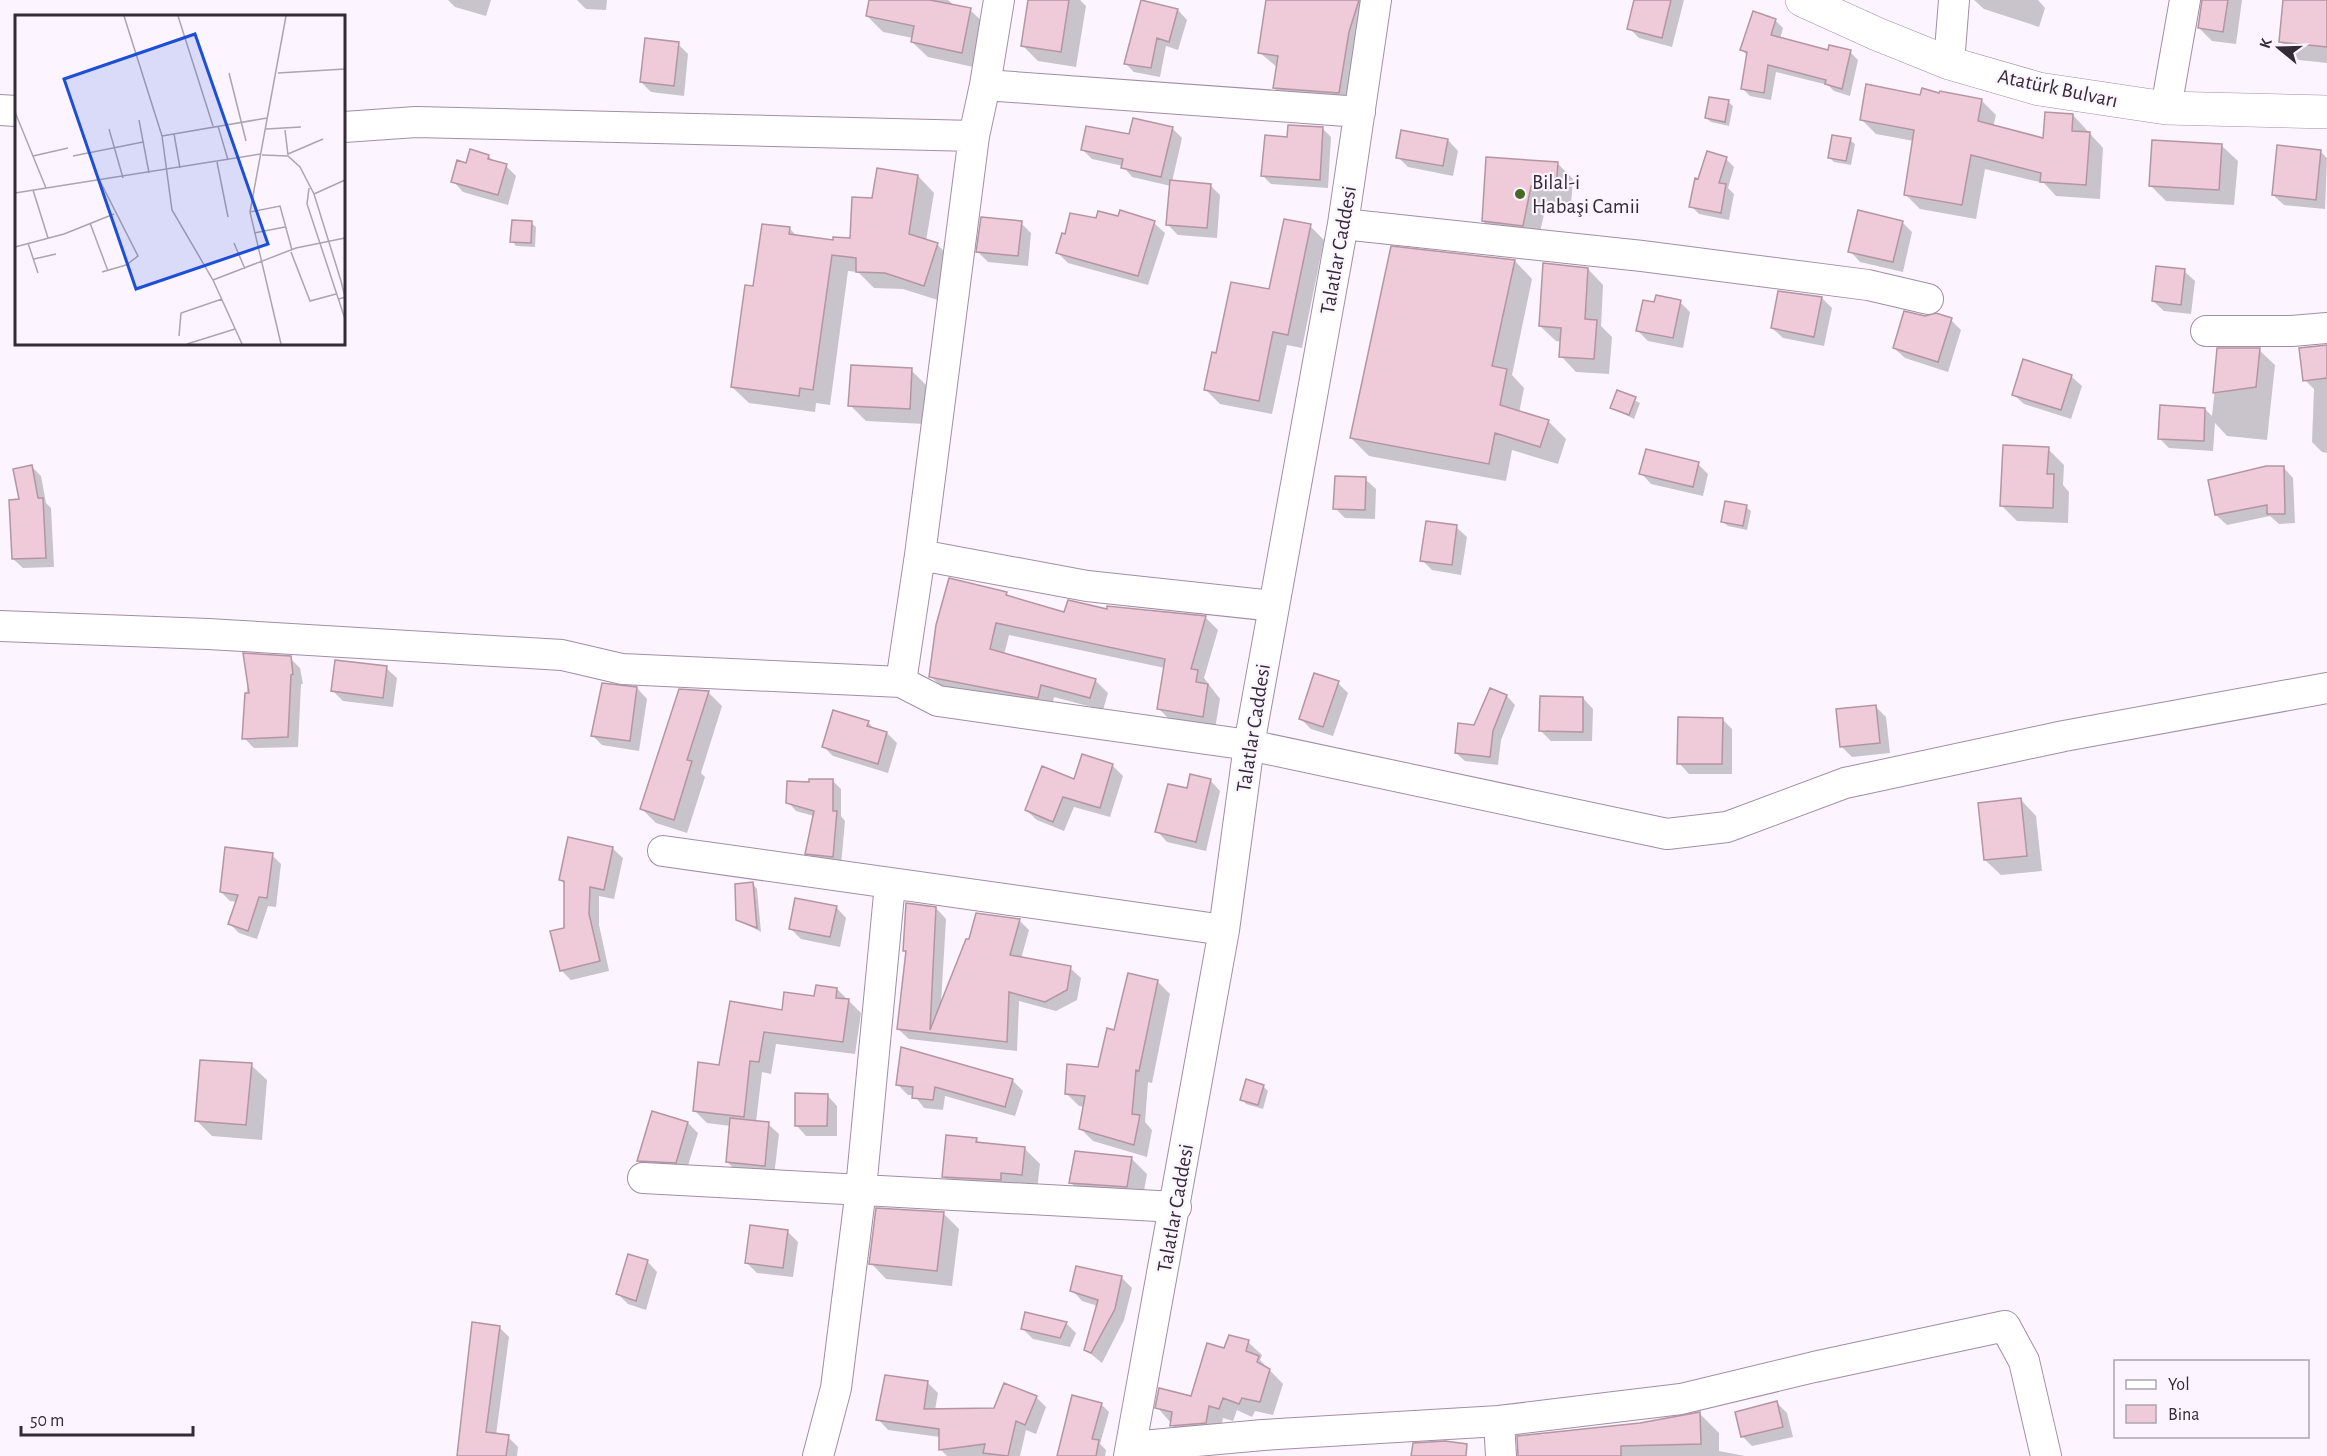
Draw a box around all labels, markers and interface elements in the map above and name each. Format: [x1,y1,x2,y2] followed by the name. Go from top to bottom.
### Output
[15,15,345,345] inset map
[2249,18,2309,78] north arrow
[2257,36,2275,50] text: K
[1996,66,2120,111] street label: Atatürk Bulvarı
[1532,172,1640,217] place label: Bilal-i Habaşi Camii
[1317,184,1360,316] street label: Talatlar Caddesi
[1513,187,1527,201] marker: Bilal-i Habaşi Camii
[1233,662,1274,794] street label: Talatlar Caddesi
[1154,1142,1197,1274] street label: Talatlar Caddesi
[2114,1360,2309,1438] legend
[2168,1376,2190,1394] text: Yol
[21,1399,194,1437] scale bar
[2168,1406,2200,1424] text: Bina
[30,1412,64,1430] text: 50 m

